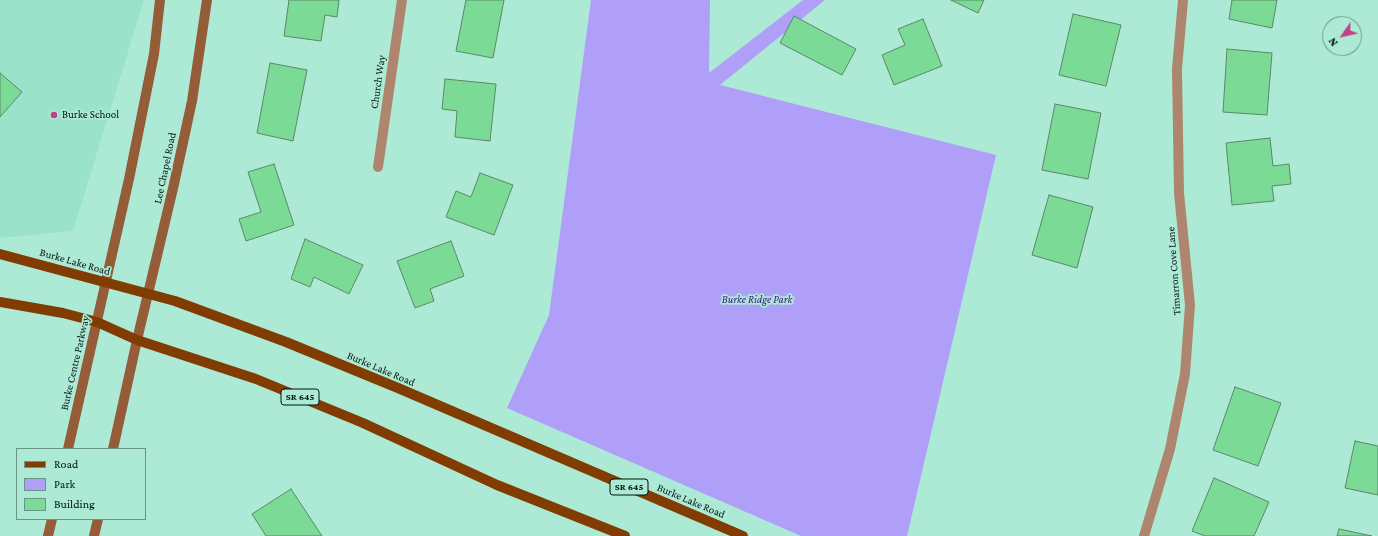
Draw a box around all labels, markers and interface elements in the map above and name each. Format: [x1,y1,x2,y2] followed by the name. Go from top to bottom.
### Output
[1322,16,1362,56] north arrow
[1326,36,1340,49] text: N
[368,54,388,110] street label: Church Way
[62,108,119,122] place label: Burke School
[49,110,59,120] marker: Burke School
[151,131,179,205] street label: Lee Chapel Road
[1164,226,1184,316] street label: Timarron Cove Lane
[38,246,112,278] street label: Burke Lake Road
[722,293,792,307] park label: Burke Ridge Park
[58,314,92,412] street label: Burke Centre Parkway
[345,349,417,389] street label: Burke Lake Road
[281,389,319,405] road number: SR 645
[16,448,146,520] legend
[54,457,78,471] text: Road
[54,477,75,491] text: Park
[610,479,648,495] road number: SR 645
[655,481,727,521] street label: Burke Lake Road
[54,497,95,511] text: Building

